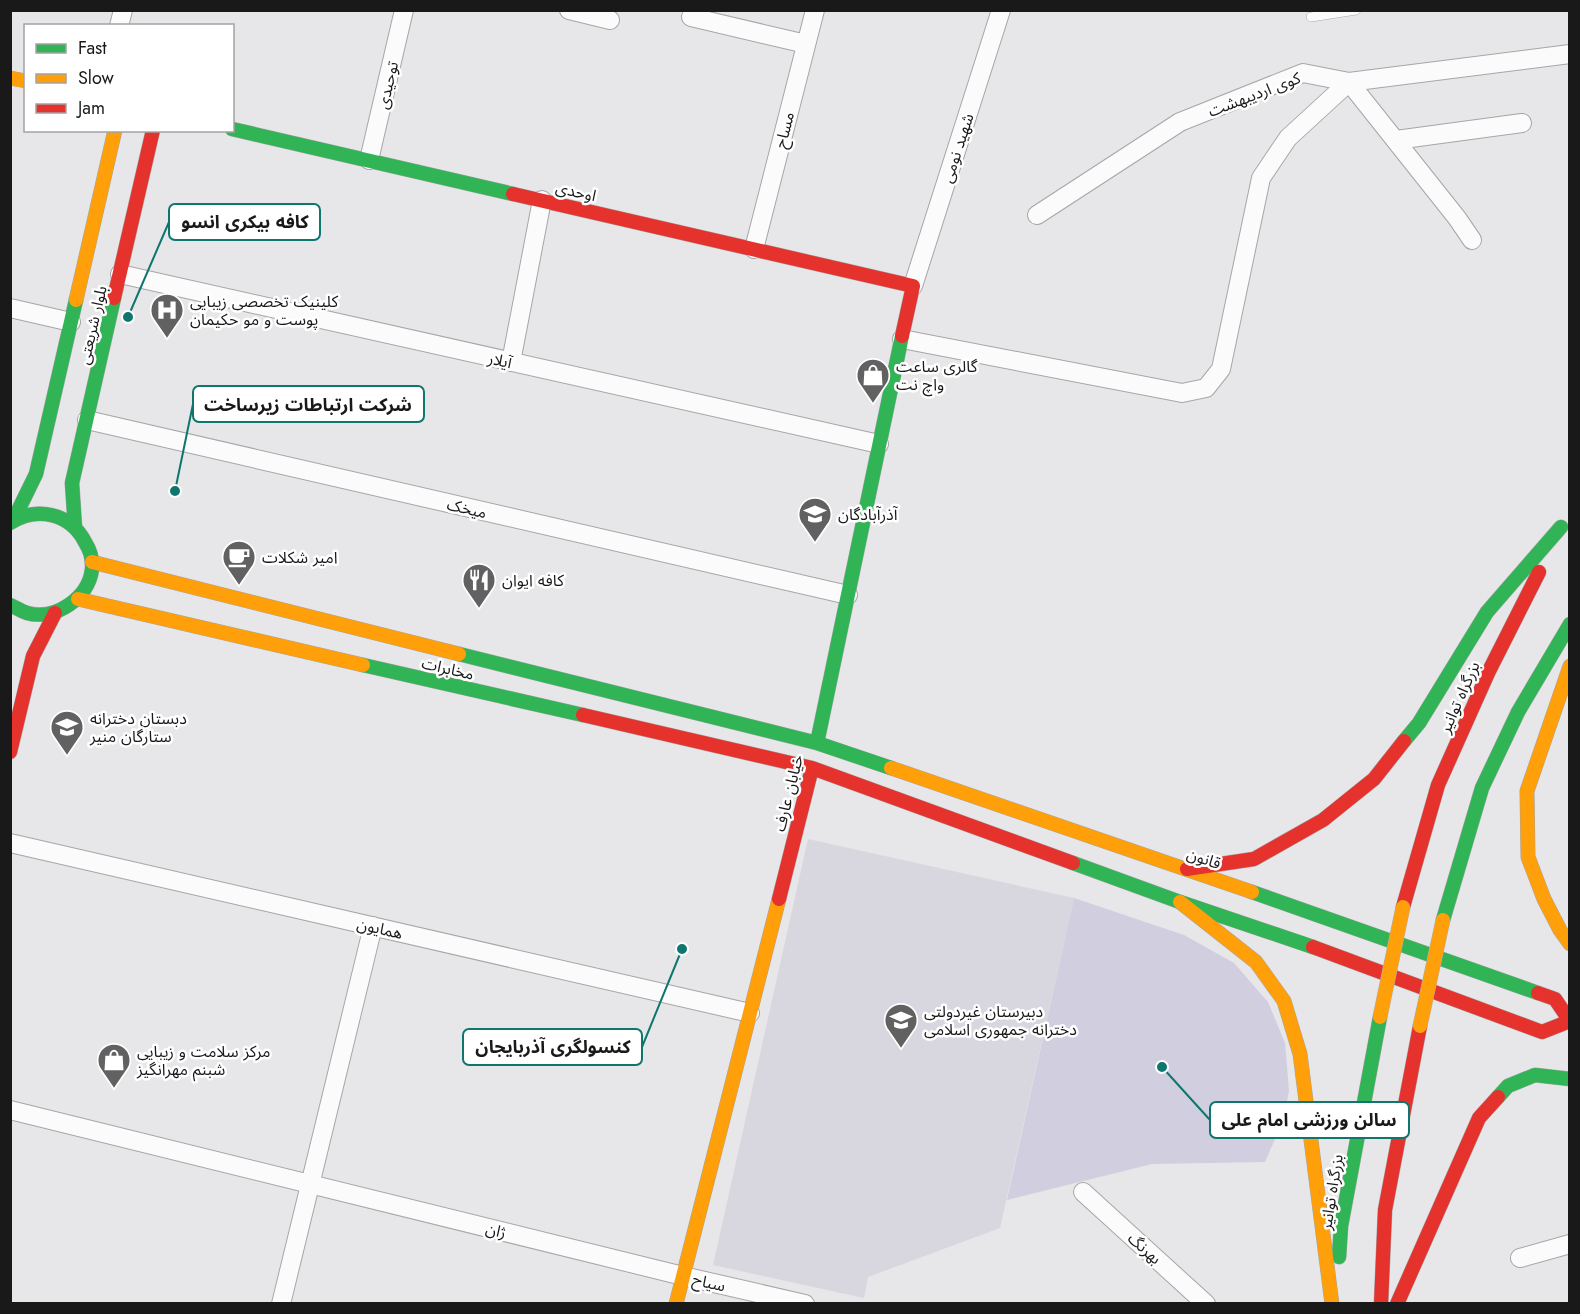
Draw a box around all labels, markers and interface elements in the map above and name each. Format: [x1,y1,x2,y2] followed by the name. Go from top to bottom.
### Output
[24,24,234,132] legend
[78,35,107,61] text: Fast
[371,59,404,111] street label: توحیدی
[78,65,115,91] text: Slow
[1205,66,1304,123] street label: کوی اردیبهشت
[76,95,105,121] text: Jam
[769,109,801,151] street label: مساح
[935,110,980,186] street label: شهید نومی
[553,176,598,207] street label: اوحدی
[169,204,320,240] callout: کافه بیکری انسو
[181,209,309,235] text: کافه بیکری انسو
[72,283,113,367] street label: بلوار شریعتى
[190,290,338,331] place label: کلینیک تخصصی زیبایی پوست و مو حکیمان
[149,292,185,339] hospital icon: کلینیک تخصصی زیبایی پوست و مو حکیمان
[485,346,515,375] street label: آیلار
[896,355,978,397] place label: گالری ساعت واچ نت
[855,357,891,404] shop icon: گالری ساعت واچ نت
[193,386,424,422] callout: شرکت ارتباطات زیرساخت
[204,392,412,418] text: شرکت ارتباطات زیرساخت
[445,493,489,524] street label: میخک
[797,496,833,543] school or university icon: آذرآبادگان
[838,503,899,526] place label: آذرآبادگان
[221,539,257,586] cafe icon: امیر شکلات
[262,546,337,569] place label: امیر شکلات
[461,562,497,609] restaurant icon: کافه ایوان
[502,569,564,592] place label: کافه ایوان
[419,651,476,686] street label: مخابرات
[1433,658,1485,738] street label: بزرگراه توانیر
[89,707,187,748] place label: دبستان دخترانه ستارگان منیر
[49,709,85,756] school or university icon: دبستان دخترانه ستارگان منیر
[768,752,809,834] street label: خیابان عارف
[1184,842,1224,875] street label: قانون
[355,912,405,945] street label: همایون
[924,1000,1077,1041] place label: دبیرستان غیردولتی دخترانه جمهوری اسلامی
[883,1002,919,1049] school or university icon: دبیرستان غیردولتی دخترانه جمهوری اسلامی
[463,1029,642,1065] callout: کنسولگری آذربایجان
[475,1034,632,1060] text: کنسولگری آذربایجان
[136,1040,270,1082] place label: مرکز سلامت و زیبایی شبنم مهرانگیز
[96,1042,132,1089] shop icon: مرکز سلامت و زیبایی شبنم مهرانگیز
[1210,1102,1409,1138] callout: سالن ورزشی امام علی
[1221,1107,1397,1133] text: سالن ورزشی امام علی
[1314,1153,1349,1233] street label: بزرگراه توانیر
[483,1217,508,1244] street label: ژان
[1123,1227,1167,1270] street label: بهرنگ
[690,1268,728,1298] street label: سیاح

